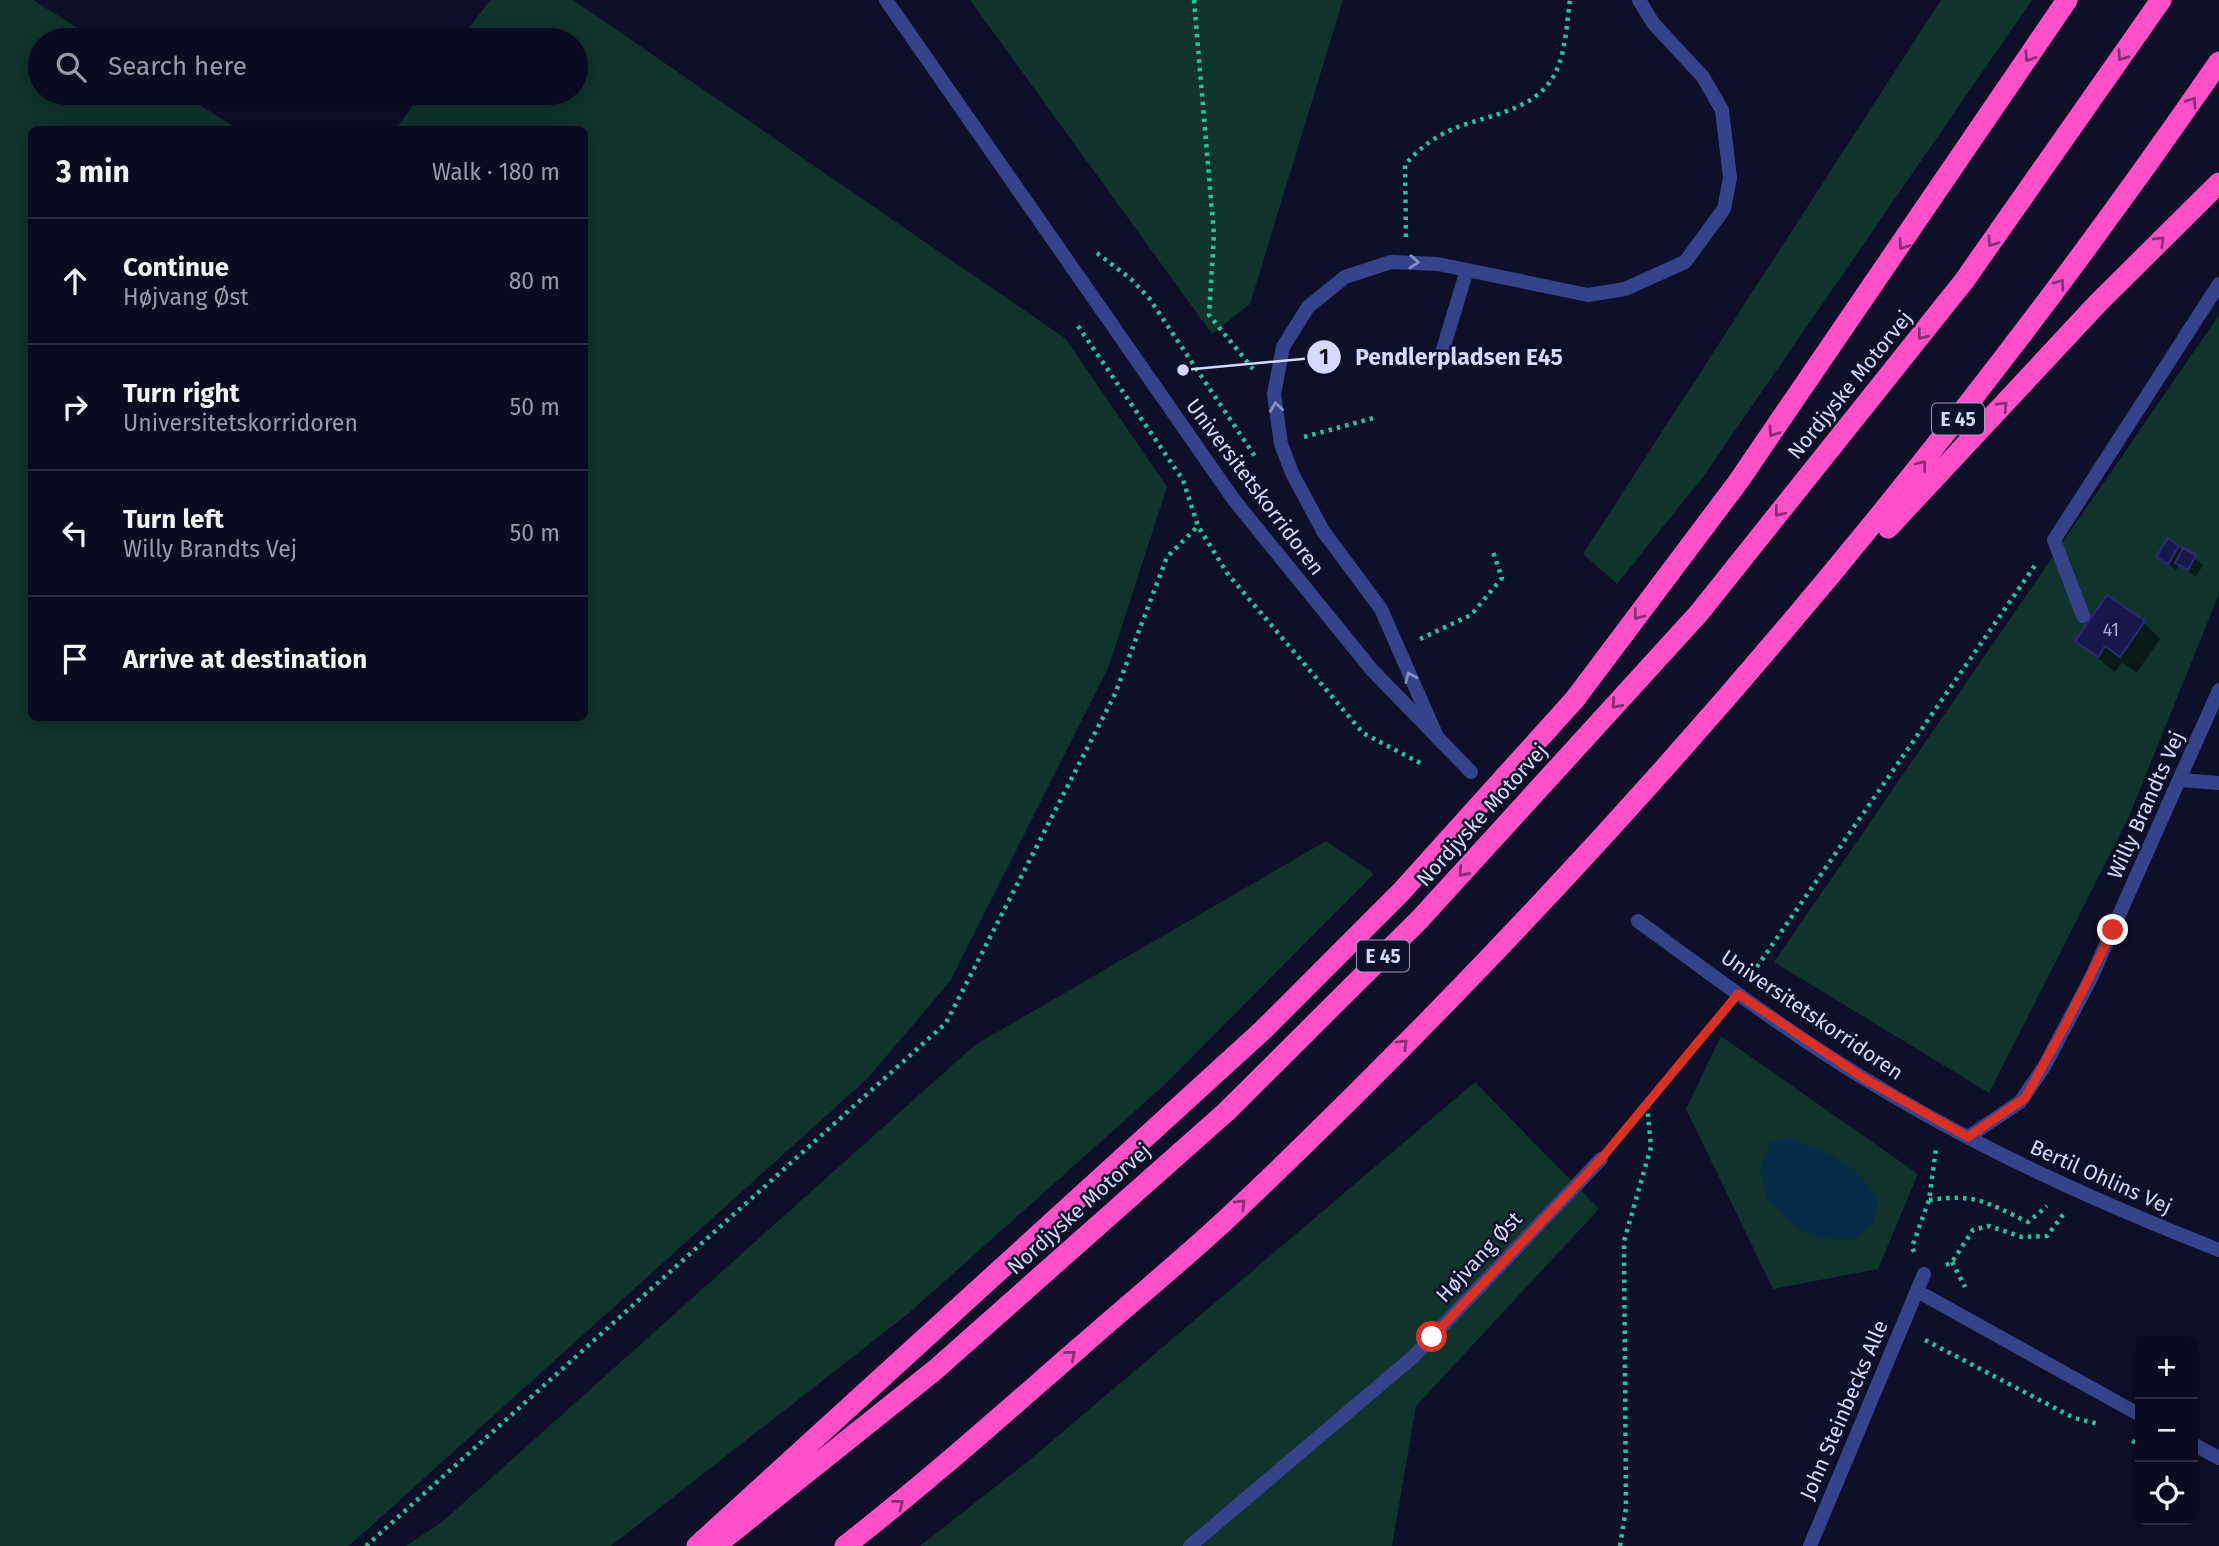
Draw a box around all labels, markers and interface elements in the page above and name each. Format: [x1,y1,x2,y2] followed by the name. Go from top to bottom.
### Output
[28,28,588,105] search box
[52,48,90,86] icon: search
[2118,48,2130,61] one-way arrow
[2025,49,2038,62] one-way arrow
[108,51,247,82] text: Search here
[2184,97,2196,110] one-way arrow
[56,154,130,190] text: 3 min
[432,158,560,186] text: Walk · 180 m
[1988,234,2000,247] one-way arrow
[2152,237,2164,249] one-way arrow
[1898,238,1911,251] one-way arrow
[123,252,229,283] text: Continue
[1409,254,1420,269] one-way arrow
[56,262,94,300] icon: ahead
[509,267,560,295] text: 80 m
[2052,279,2064,292] one-way arrow
[123,283,248,311] text: Højvang Øst
[1782,305,1918,465] street label: Nordjyske Motorvej
[1917,327,1930,339] one-way arrow
[1306,335,1577,379] callout: Pendlerpladsen E45
[1355,343,1563,371] text: Pendlerpladsen E45
[1319,344,1329,370] text: 1
[123,378,240,409] text: Turn right
[56,388,94,426] icon: right
[510,393,560,421] text: 50 m
[1180,394,1330,580] street label: Universitetskorridoren
[1269,401,1284,413] one-way arrow
[1995,401,2008,414] one-way arrow
[1932,404,1984,434] road number: E 45
[123,409,358,437] text: Universitetskorridoren
[1769,424,1781,437] one-way arrow
[1913,460,1926,473] one-way arrow
[123,504,224,535] text: Turn left
[1775,505,1788,517] one-way arrow
[56,514,94,552] icon: left
[510,519,560,547] text: 50 m
[123,535,297,563] text: Willy Brandts Vej
[1633,608,1646,620] one-way arrow
[2103,619,2119,641] house number: 41
[56,640,94,678] icon: arrive
[123,644,367,675] text: Arrive at destination
[1405,671,1419,683] one-way arrow
[1612,696,1624,709] one-way arrow
[2102,727,2190,883] street label: Willy Brandts Vej
[1411,738,1553,892] street label: Nordjyske Motorvej
[1459,864,1471,877] one-way arrow
[2097,914,2128,945] route end
[1357,940,1409,972] road number: E 45
[1716,944,1908,1086] street label: Universitetskorridoren
[1395,1040,1408,1053] one-way arrow
[2026,1134,2176,1220] street label: Bertil Ohlins Vej
[1002,1138,1156,1280] street label: Nordjyske Motorvej
[1233,1200,1246,1213] one-way arrow
[1430,1206,1528,1308] street label: Højvang Øst
[1794,1316,1894,1504] street label: John Steinbecks Alle
[1416,1321,1447,1352] route start
[2135,1336,2198,1525] map controls
[2135,1336,2198,1399] button: +
[1063,1351,1076,1363] one-way arrow
[2135,1399,2198,1462] button: −
[2135,1462,2198,1525] button: locate
[891,1499,904,1512] one-way arrow

